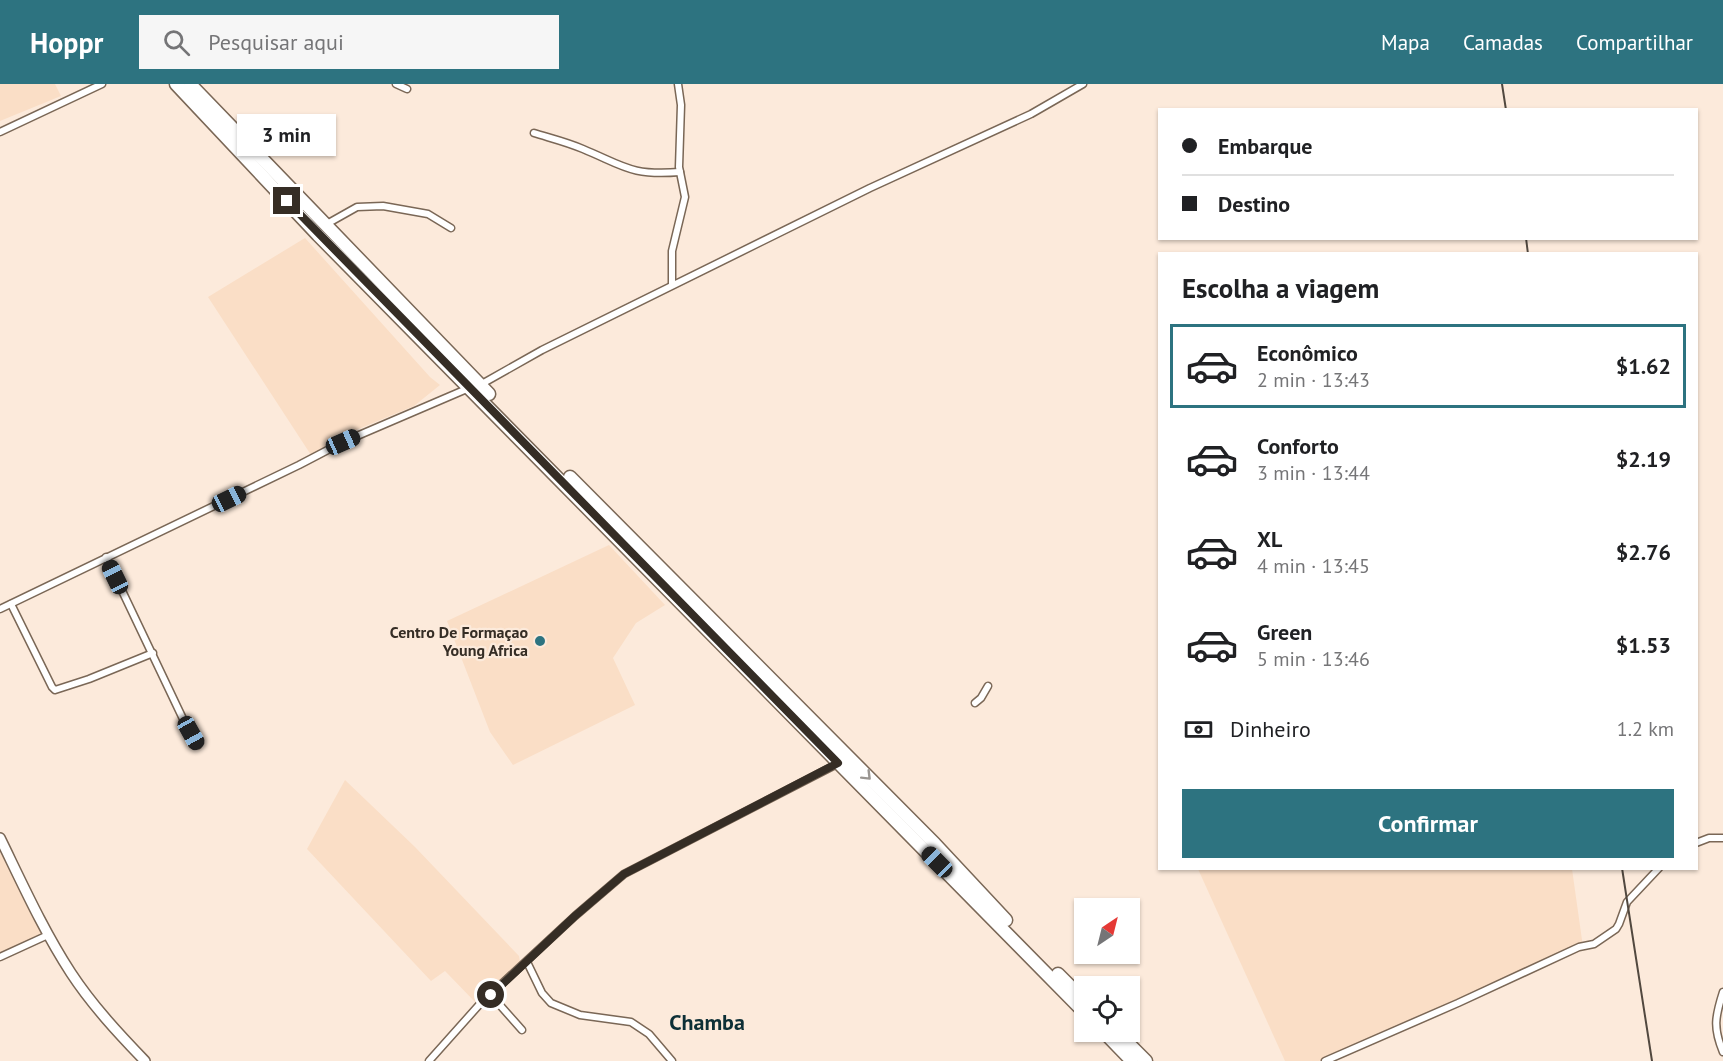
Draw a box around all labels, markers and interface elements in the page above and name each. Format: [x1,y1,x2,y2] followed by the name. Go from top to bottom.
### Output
[139,15,559,69] search box
[30,24,103,61] text: Hoppr
[160,26,193,59] icon: search
[208,28,344,56] text: Pesquisar aqui
[1381,29,1430,56] text: Mapa
[1463,29,1543,56] text: Camadas
[1576,29,1693,56] text: Compartilhar
[238,114,336,156] callout: 3 min
[262,122,311,148] text: 3 min
[1218,132,1312,160] text: Embarque
[273,187,300,214] route end
[1218,190,1290,218] text: Destino
[1182,271,1379,305] text: Escolha a viagem
[1185,339,1239,393] icon: car
[1257,339,1358,367] text: Econômico
[1616,352,1671,380] text: $1.62
[1257,367,1370,393] text: 2 min · 13:43
[323,426,363,458] car
[1185,432,1239,486] icon: car
[1257,432,1339,460] text: Conforto
[1616,445,1671,473] text: $2.19
[1257,460,1370,486] text: 3 min · 13:44
[209,483,249,515] car
[1185,525,1239,579] icon: car
[1257,525,1282,553] text: XL
[1616,538,1671,566] text: $2.76
[1257,553,1370,579] text: 4 min · 13:45
[99,557,131,597] car
[1185,618,1239,672] icon: car
[1257,618,1312,646] text: Green
[390,622,528,660] place label: Centro De Formaçao Young Africa
[1616,631,1671,659] text: $1.53
[533,634,547,648] marker: Centro De Formaçao Young Africa
[1257,646,1370,672] text: 5 min · 13:46
[174,713,208,753] car
[1182,713,1215,746] icon: cash
[1230,715,1311,743] text: Dinheiro
[1617,716,1674,742] text: 1.2 km
[859,768,870,779] one-way arrow
[1182,789,1674,858] button: Confirmar
[918,843,956,881] car
[1074,898,1140,964] north arrow
[1074,898,1140,1042] map controls
[1074,976,1140,1042] button: locate
[477,981,504,1008] route start
[669,1008,745,1036] district label: Chamba

